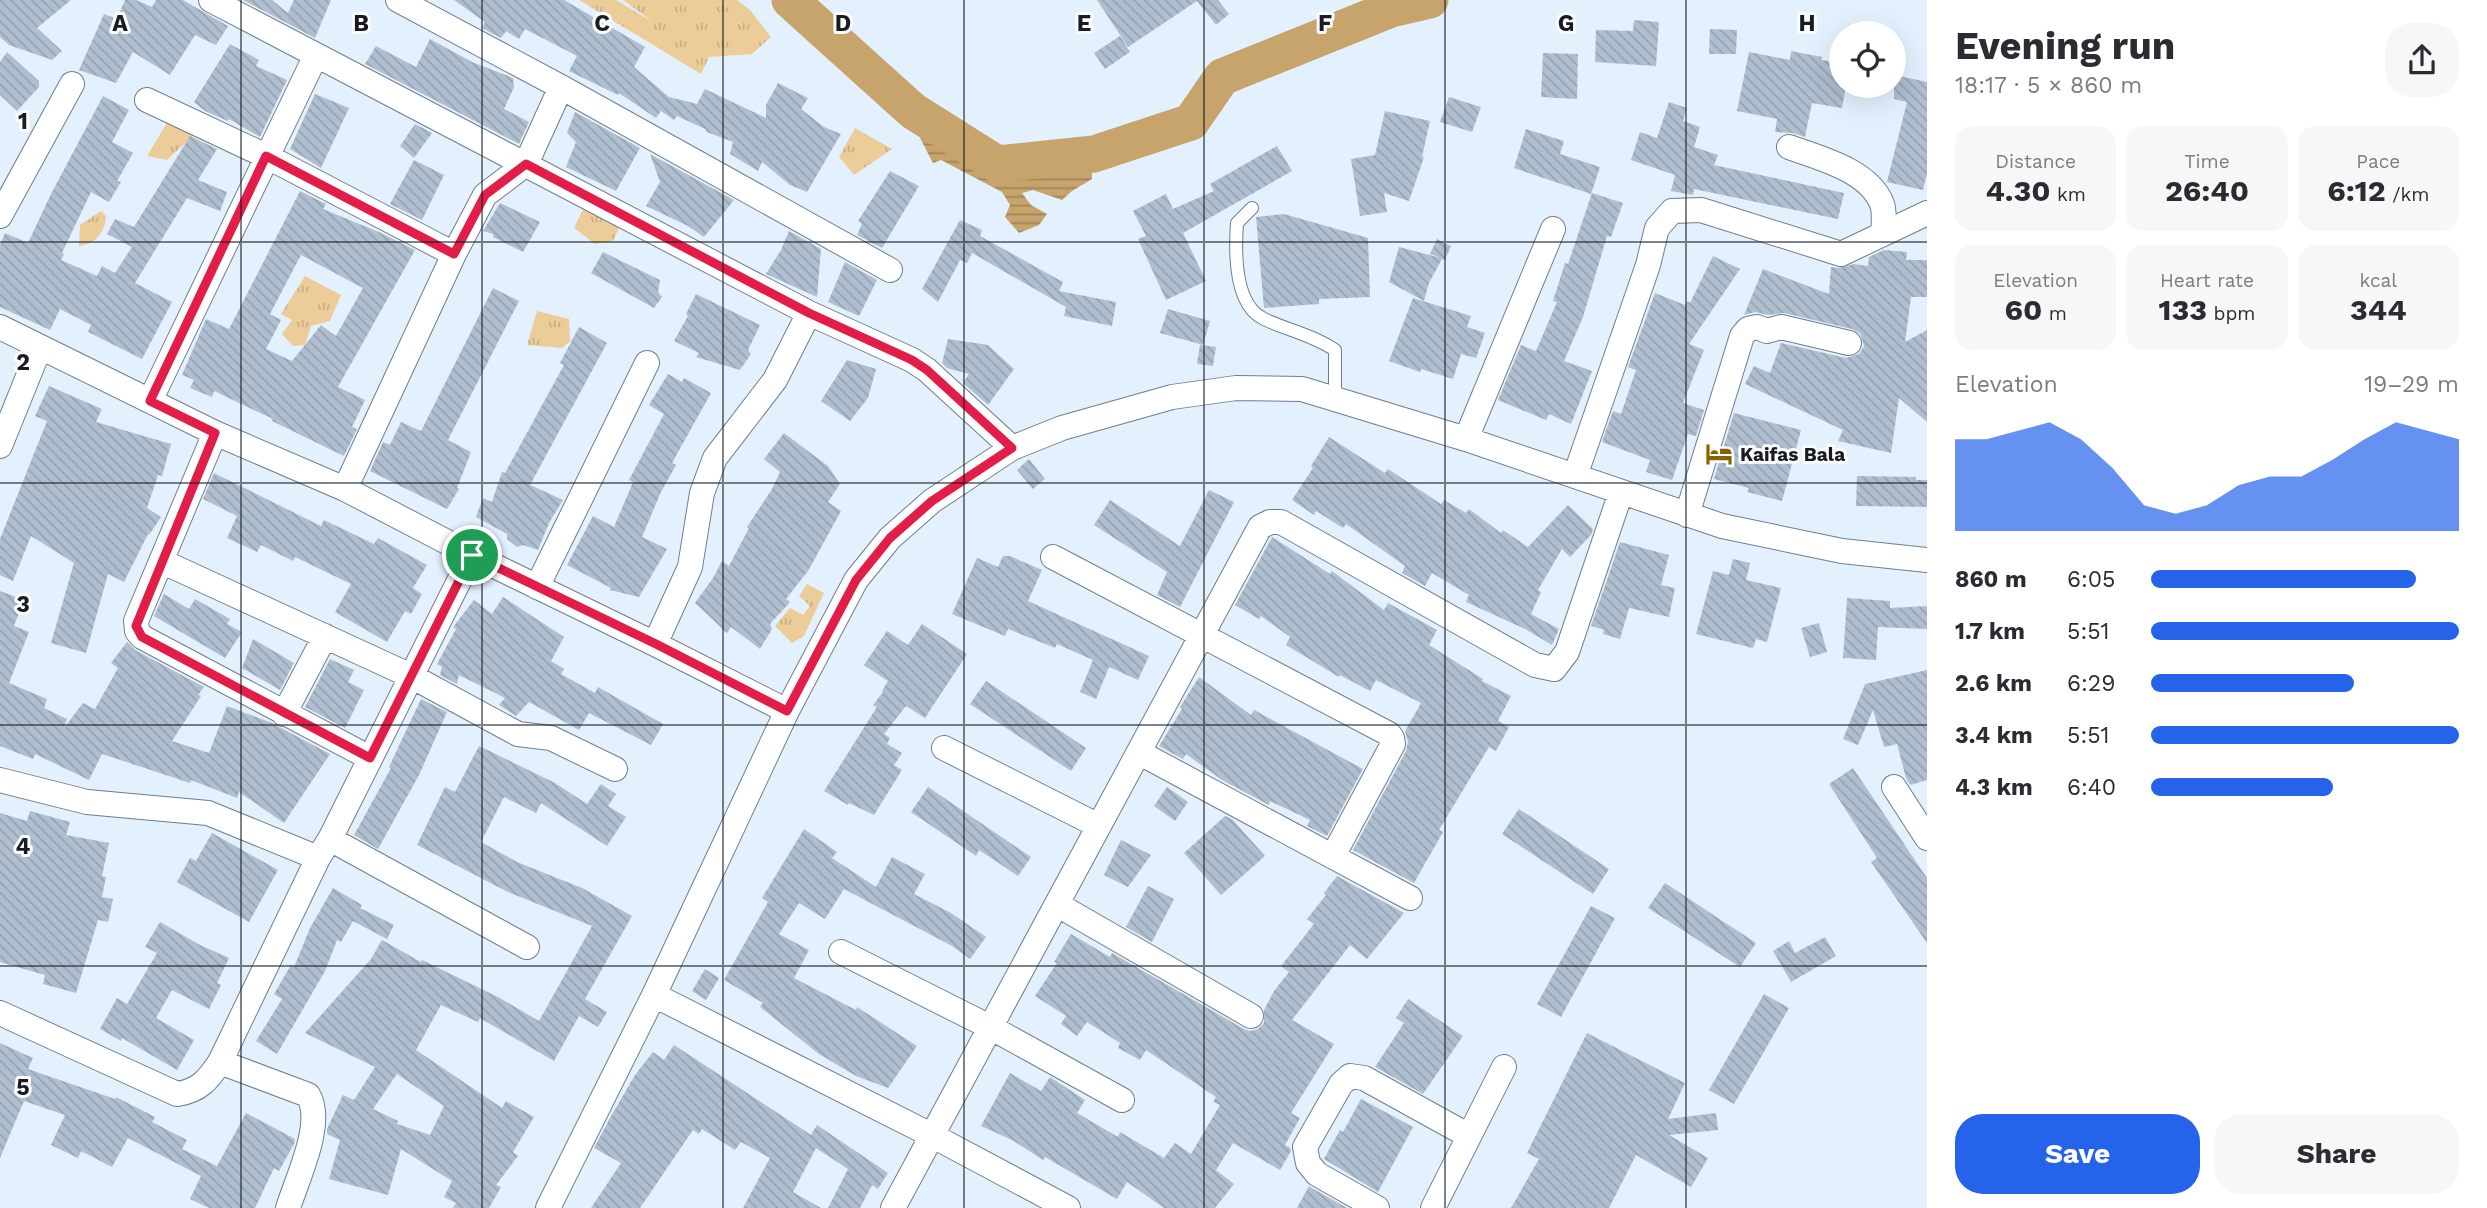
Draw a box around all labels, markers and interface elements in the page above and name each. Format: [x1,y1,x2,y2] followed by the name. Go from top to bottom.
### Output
[112,10,128,37] text: A
[353,10,369,37] text: B
[594,10,610,37] text: C
[835,10,851,37] text: D
[1077,10,1091,37] text: E
[1318,10,1332,37] text: F
[1558,10,1574,37] text: G
[1798,10,1816,37] text: H
[1829,21,1906,98] map controls
[1829,21,1906,98] button: locate
[2385,23,2459,97] button: share
[1955,24,2175,68] text: Evening run
[1955,72,2142,99] text: 18:17 · 5 × 860 m
[18,108,28,135] text: 1
[1995,150,2076,173] text: Distance
[2184,150,2230,173] text: Time
[2356,150,2400,173] text: Pace
[1985,173,2051,208] text: 4.30
[2165,173,2249,208] text: 26:40
[2327,173,2386,208] text: 6:12
[2051,183,2086,206] text: km
[2386,183,2429,206] text: /km
[1993,269,2078,292] text: Elevation
[2160,269,2254,292] text: Heart rate
[2360,269,2397,292] text: kcal
[2004,292,2042,327] text: 60
[2159,292,2207,327] text: 133
[2350,292,2407,327] text: 344
[2042,302,2067,325] text: m
[2207,302,2255,325] text: bpm
[16,349,30,376] text: 2
[1955,371,2058,398] text: Elevation
[2364,371,2459,398] text: 19–29 m
[1704,439,1734,469] hotel icon: Kaifas Bala
[1740,443,1845,466] place label: Kaifas Bala
[442,525,502,585] pin
[453,536,491,574] icon: arrive
[1955,566,2027,593] text: 860 m
[2067,566,2115,593] text: 6:05
[16,591,30,618] text: 3
[1955,618,2025,645] text: 1.7 km
[2067,618,2110,645] text: 5:51
[1955,670,2032,697] text: 2.6 km
[2067,670,2115,697] text: 6:29
[1955,722,2033,749] text: 3.4 km
[2067,722,2110,749] text: 5:51
[1955,774,2033,801] text: 4.3 km
[2067,774,2116,801] text: 6:40
[16,833,31,860] text: 4
[16,1074,30,1101] text: 5
[1955,1114,2200,1194] button: Save
[2214,1114,2459,1194] button: Share

